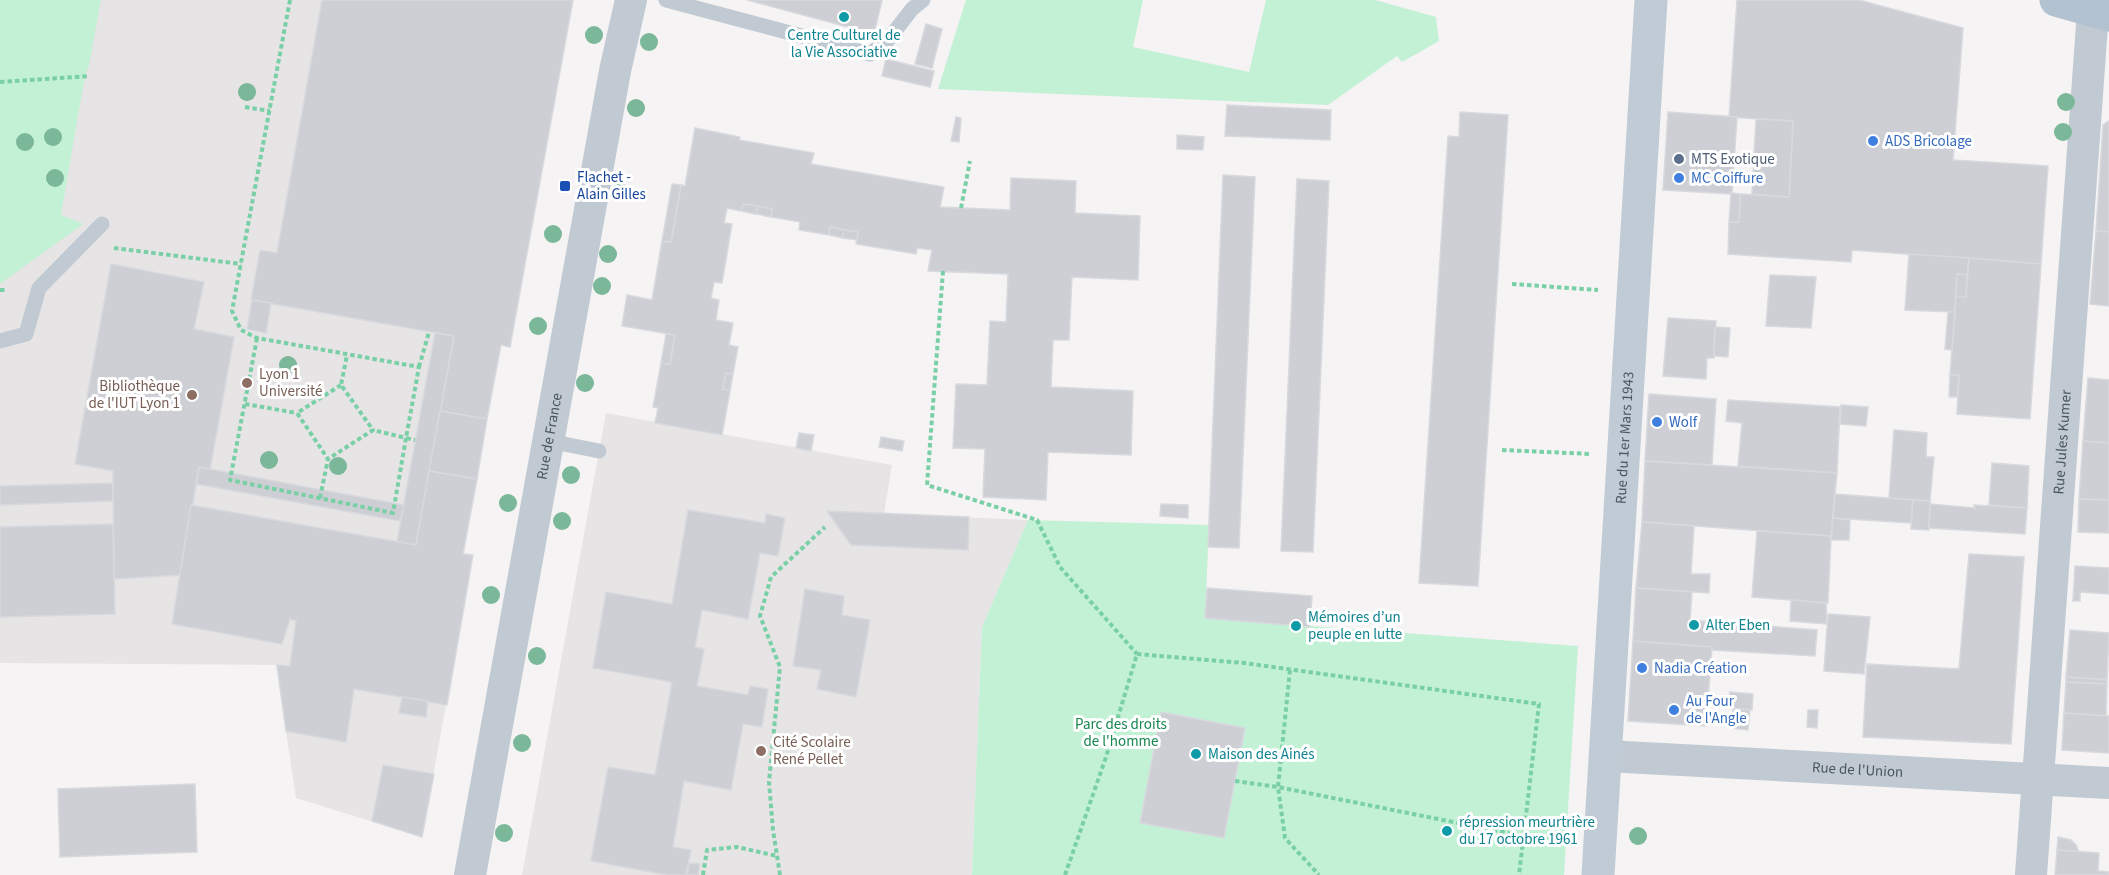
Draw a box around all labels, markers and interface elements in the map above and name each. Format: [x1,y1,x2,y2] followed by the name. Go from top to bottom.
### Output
[837,10,851,24] marker: Centre Culturel de la Vie Associative
[787,25,901,63] place label: Centre Culturel de la Vie Associative
[1885,131,1972,152] place label: ADS Bricolage
[1866,134,1880,148] marker: ADS Bricolage
[1691,149,1775,170] place label: MTS Exotique
[1672,152,1686,166] marker: MTS Exotique
[577,167,646,205] place label: Flachet - Alain Gilles
[1691,168,1763,189] place label: MC Coiffure
[1672,171,1686,185] marker: MC Coiffure
[558,179,572,193] marker: Flachet - Alain Gilles
[259,364,322,402] place label: Lyon 1 Université
[1610,371,1639,505] street label: Rue du 1er Mars 1943
[89,376,180,414] place label: Bibliothèque de l'IUT Lyon 1
[240,376,254,390] marker: Lyon 1 Université
[185,388,199,402] marker: Bibliothèque de l'IUT Lyon 1
[2048,388,2077,495] street label: Rue Jules Kumer
[532,391,568,481] street label: Rue de France
[1669,412,1698,433] place label: Wolf
[1650,415,1664,429] marker: Wolf
[1308,607,1402,645] place label: Mémoires d’un peuple en lutte
[1706,615,1770,636] place label: Alter Eben
[1687,618,1701,632] marker: Alter Eben
[1289,619,1303,633] marker: Mémoires d’un peuple en lutte
[1654,658,1747,679] place label: Nadia Création
[1635,661,1649,675] marker: Nadia Création
[1686,691,1747,729] place label: Au Four de l'Angle
[1667,703,1681,717] marker: Au Four de l'Angle
[1075,714,1167,752] park label: Parc des droits de l'homme
[773,732,851,770] place label: Cité Scolaire René Pellet
[754,744,768,758] marker: Cité Scolaire René Pellet
[1208,744,1315,765] place label: Maison des Ainés
[1189,747,1203,761] marker: Maison des Ainés
[1811,757,1904,783] street label: Rue de l'Union
[1459,812,1595,850] place label: répression meurtrière du 17 octobre 1961
[1440,824,1454,838] marker: répression meurtrière du 17 octobre 1961

